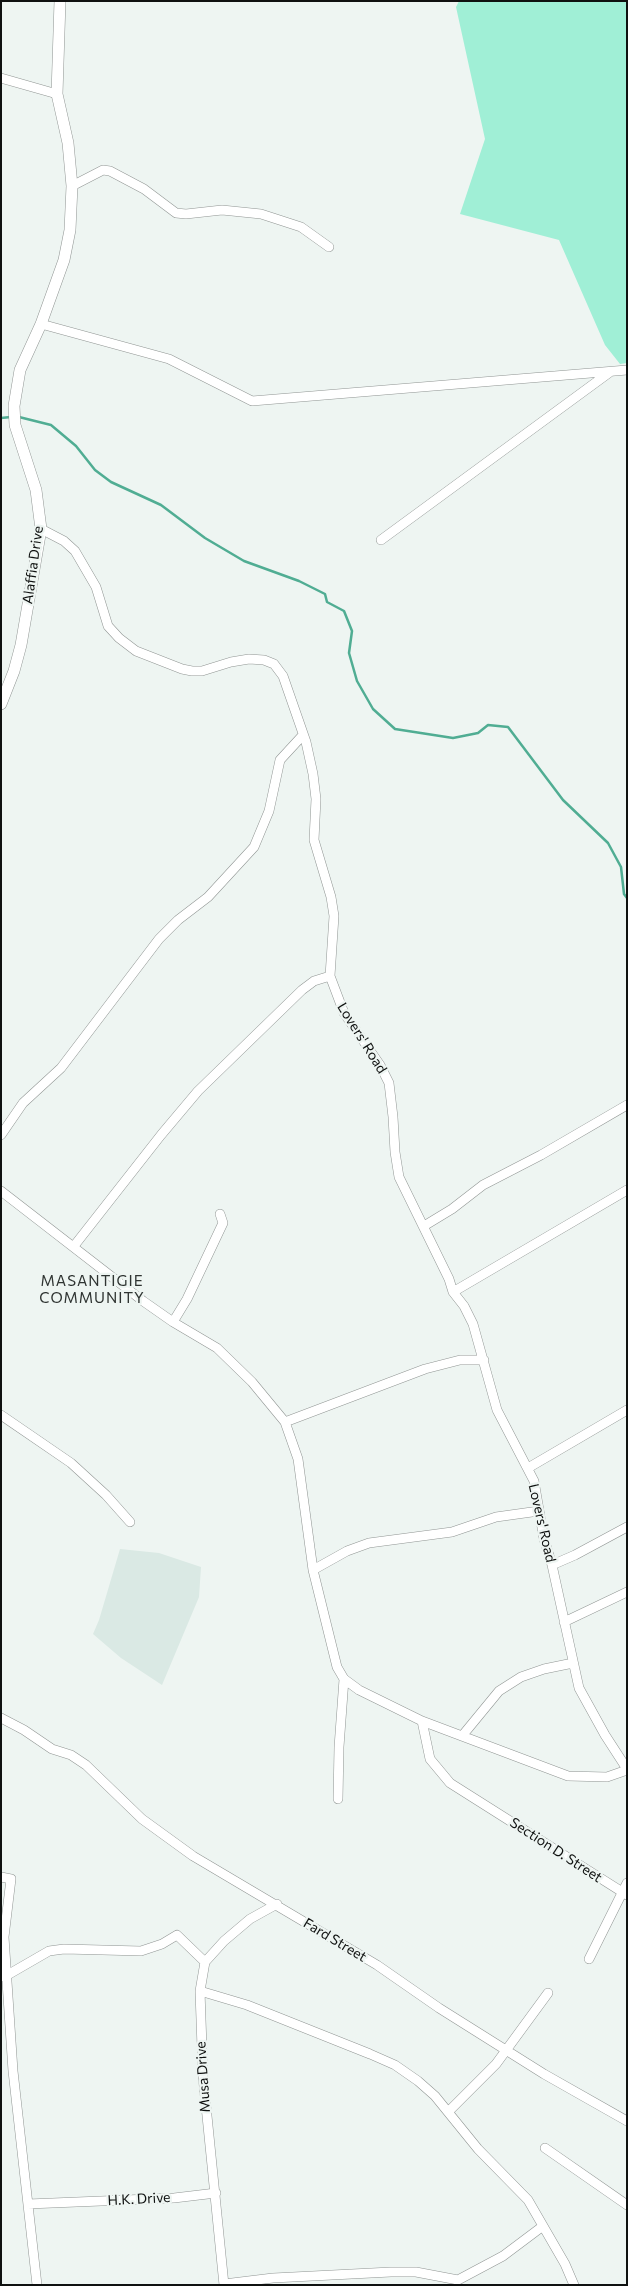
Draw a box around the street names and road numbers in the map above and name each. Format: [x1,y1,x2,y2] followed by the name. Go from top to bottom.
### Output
[19,525,47,605] street label: Alaffia Drive
[334,999,390,1077] street label: Lovers' Road
[525,1482,559,1564] street label: Lovers' Road
[507,1814,605,1886] street label: Section D. Street
[300,1915,370,1965] street label: Fard Street
[192,2041,214,2113] street label: Musa Drive
[107,2189,171,2209] street label: H.K. Drive

